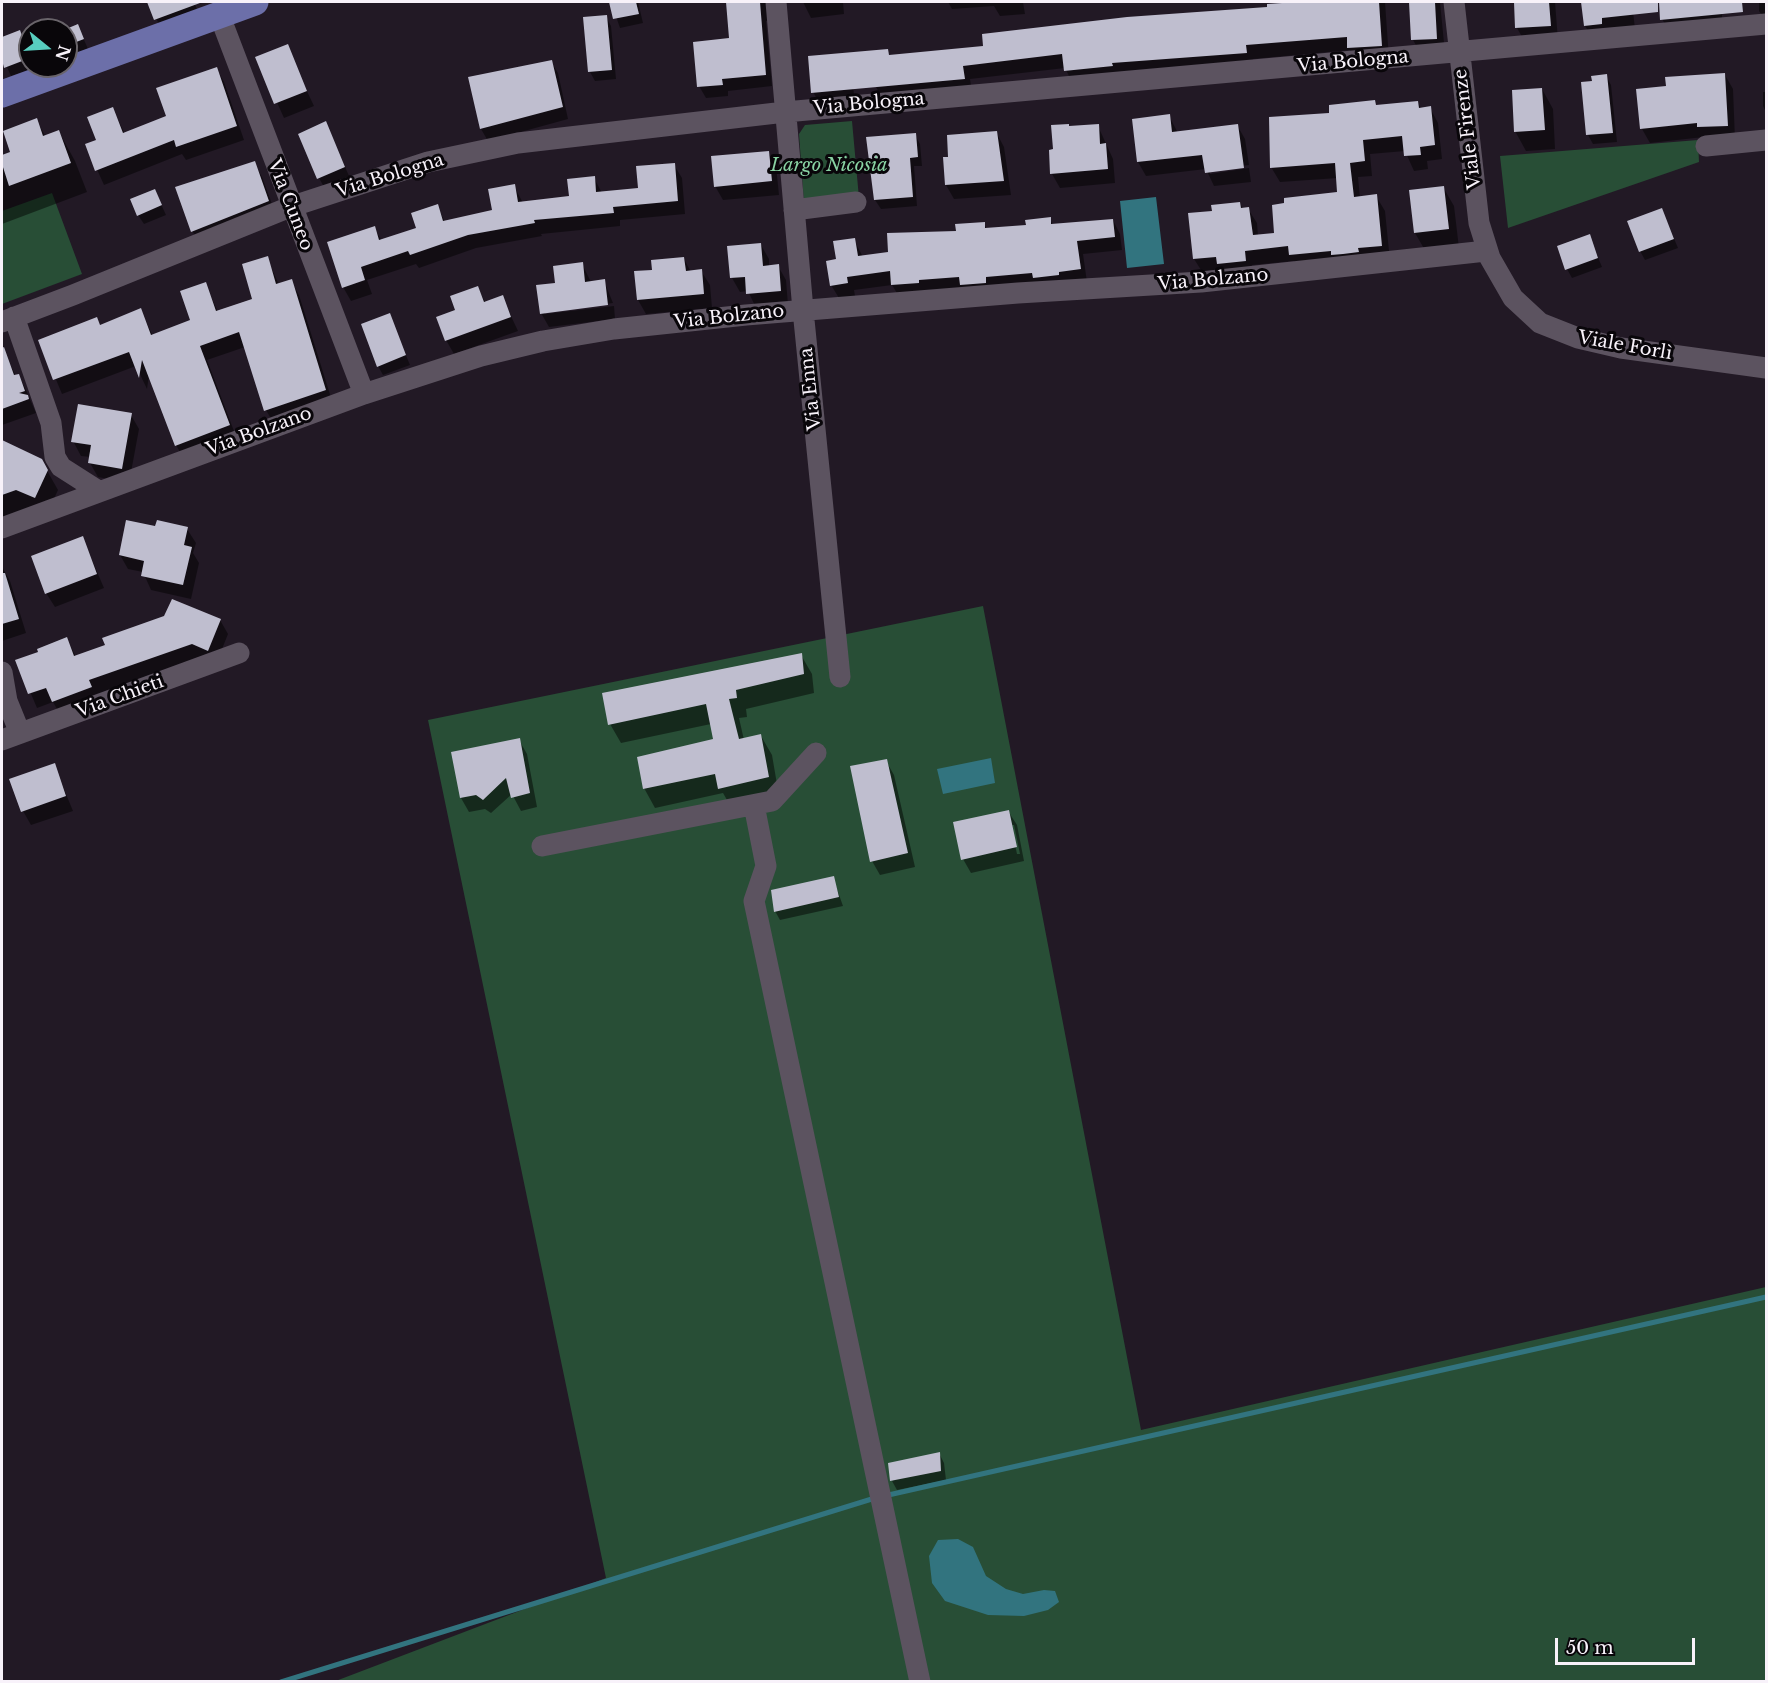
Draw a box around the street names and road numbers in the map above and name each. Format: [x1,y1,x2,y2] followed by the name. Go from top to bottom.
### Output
[1296,46,1410,78] street label: Via Bologna
[1450,68,1486,190] street label: Viale Firenze
[812,88,926,120] street label: Via Bologna
[333,149,447,203] street label: Via Bologna
[263,156,317,254] street label: Via Cuneo
[1157,264,1269,296] street label: Via Bolzano
[673,300,785,334] street label: Via Bolzano
[1576,327,1674,365] street label: Viale Forlì
[796,347,826,431] street label: Via Enna
[203,403,315,461] street label: Via Bolzano
[73,671,167,723] street label: Via Chieti

